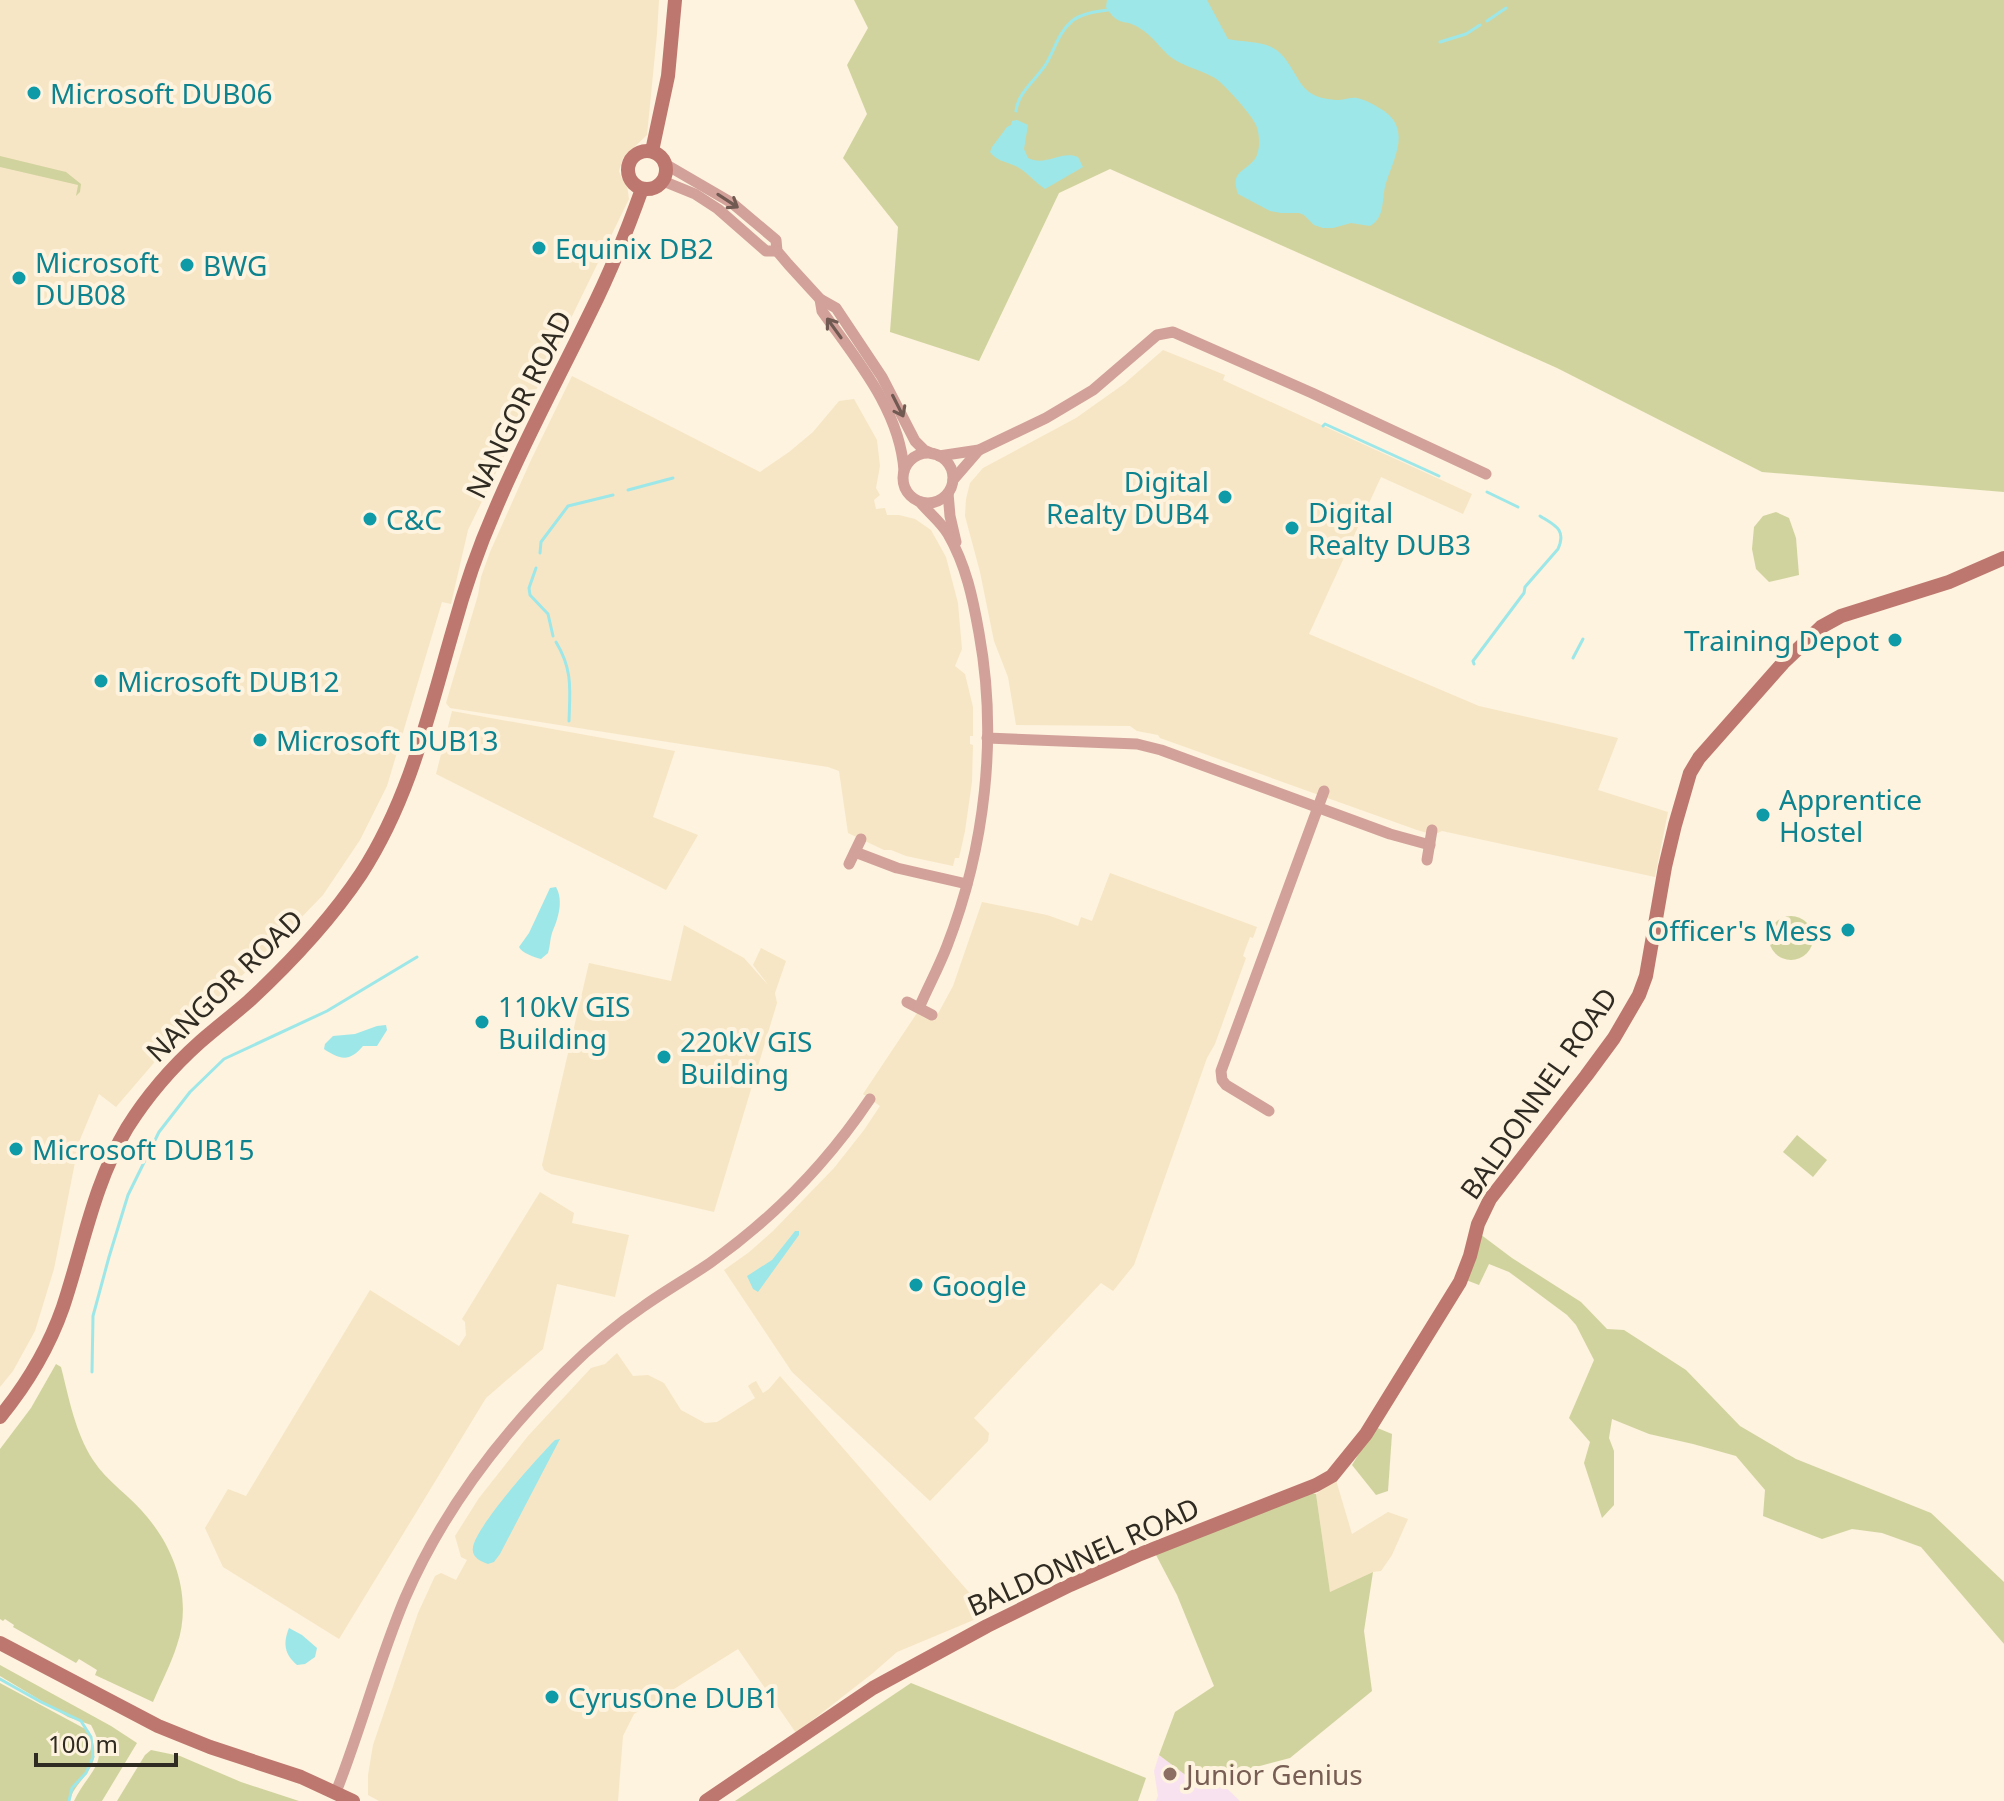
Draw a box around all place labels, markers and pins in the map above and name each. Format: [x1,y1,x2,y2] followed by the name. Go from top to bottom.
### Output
[50,74,273,112] place label: Microsoft DUB06
[25,84,43,102] marker: Microsoft DUB06
[555,229,714,267] place label: Equinix DB2
[530,239,548,257] marker: Equinix DB2
[35,243,159,313] place label: Microsoft DUB08
[203,246,267,284] place label: BWG
[178,256,196,274] marker: BWG
[10,269,28,287] marker: Microsoft DUB08
[1046,462,1209,532] place label: Digital Realty DUB4
[1216,488,1234,506] marker: Digital Realty DUB4
[1308,493,1471,563] place label: Digital Realty DUB3
[386,500,442,538] place label: C&C
[361,510,379,528] marker: C&C
[1283,519,1301,537] marker: Digital Realty DUB3
[1684,621,1879,659] place label: Training Depot
[1886,631,1904,649] marker: Training Depot
[117,662,340,700] place label: Microsoft DUB12
[92,672,110,690] marker: Microsoft DUB12
[276,721,499,759] place label: Microsoft DUB13
[251,731,269,749] marker: Microsoft DUB13
[1779,780,1922,850] place label: Apprentice Hostel
[1754,806,1772,824] marker: Apprentice Hostel
[1648,911,1832,949] place label: Officer's Mess
[1839,921,1857,939] marker: Officer's Mess
[498,987,630,1057] place label: 110kV GIS Building
[473,1013,491,1031] marker: 110kV GIS Building
[680,1022,812,1092] place label: 220kV GIS Building
[655,1048,673,1066] marker: 220kV GIS Building
[32,1130,255,1168] place label: Microsoft DUB15
[7,1140,25,1158] marker: Microsoft DUB15
[932,1266,1027,1304] place label: Google
[907,1276,925,1294] marker: Google
[568,1678,780,1716] place label: CyrusOne DUB1
[543,1688,561,1706] marker: CyrusOne DUB1
[1183,1755,1363,1793] place label: Junior Genius
[1161,1765,1179,1783] marker: Junior Genius

